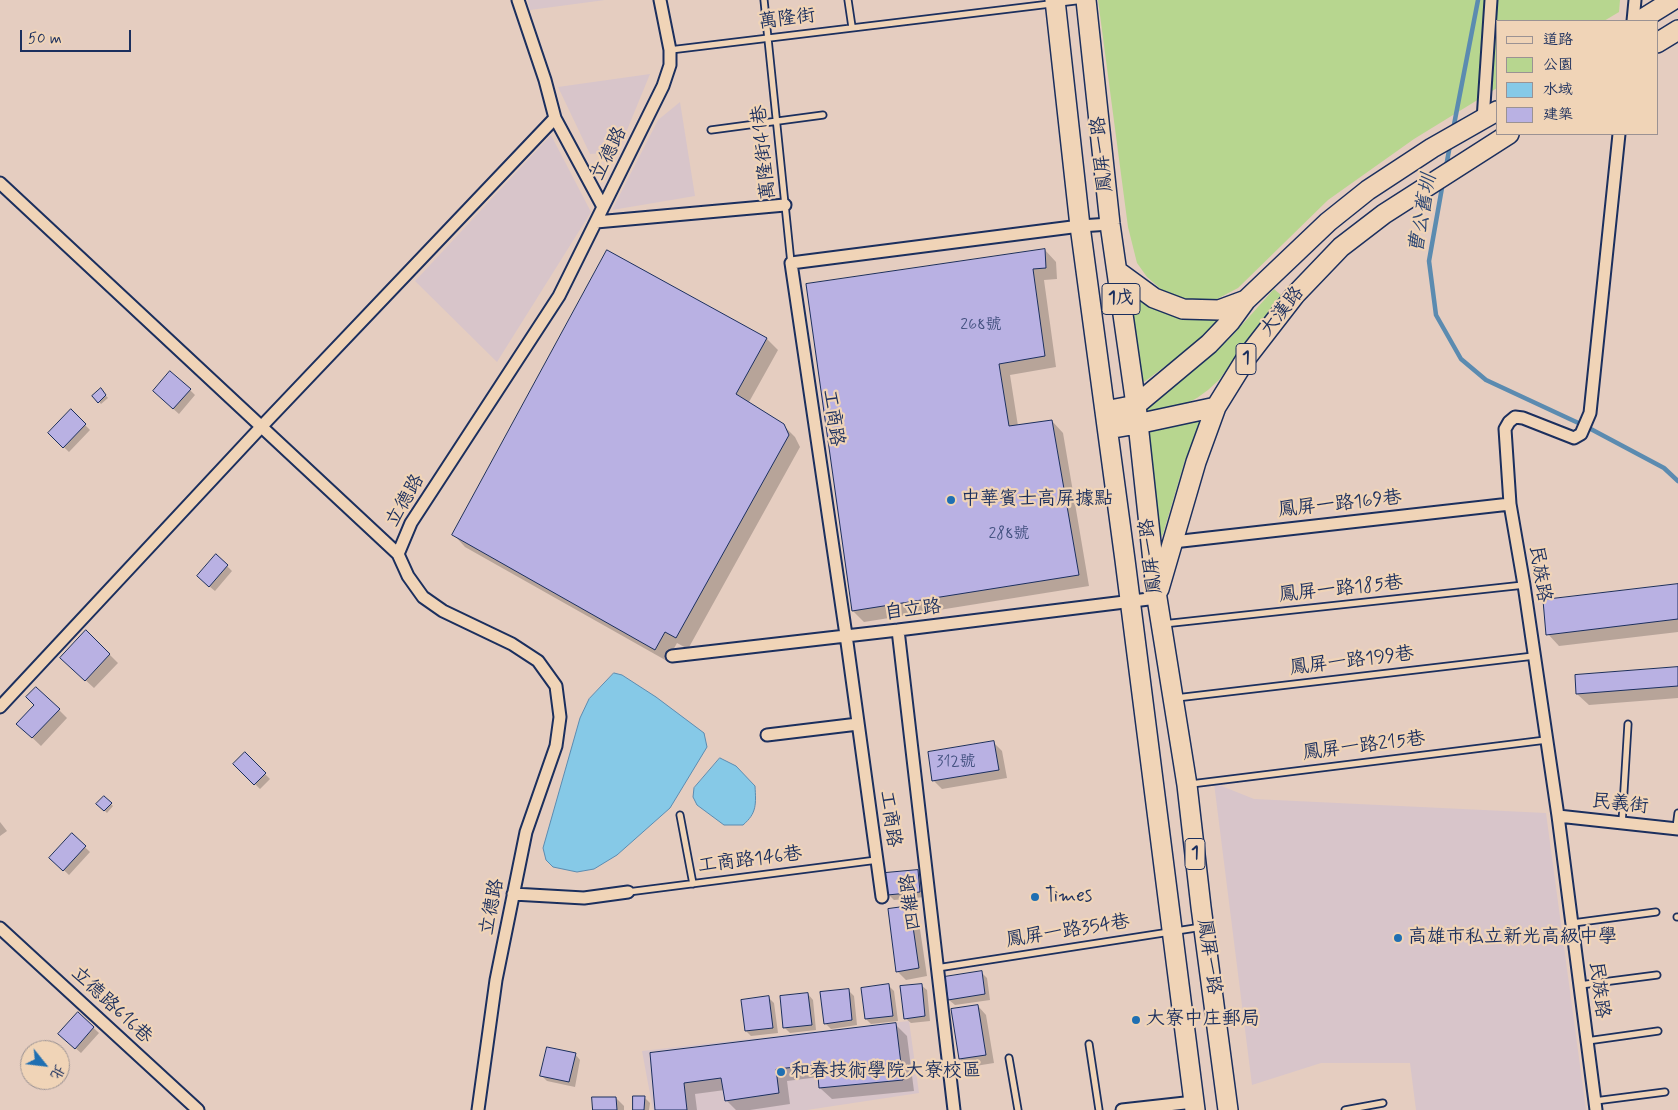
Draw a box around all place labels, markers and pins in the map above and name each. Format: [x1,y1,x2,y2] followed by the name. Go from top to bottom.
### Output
[961,489,1113,511] place label: 中華賓士高屏據點
[945,494,957,506] marker: 中華賓士高屏據點
[1045,886,1092,908] place label: Times
[1029,891,1041,903] marker: Times
[1408,927,1617,949] place label: 高雄市私立新光高級中學
[1392,932,1404,944] marker: 高雄市私立新光高級中學
[1146,1009,1260,1031] place label: 大寮中庄郵局
[1130,1014,1142,1026] marker: 大寮中庄郵局
[791,1061,981,1083] place label: 和春技術學院大寮校區
[775,1066,787,1078] marker: 和春技術學院大寮校區

